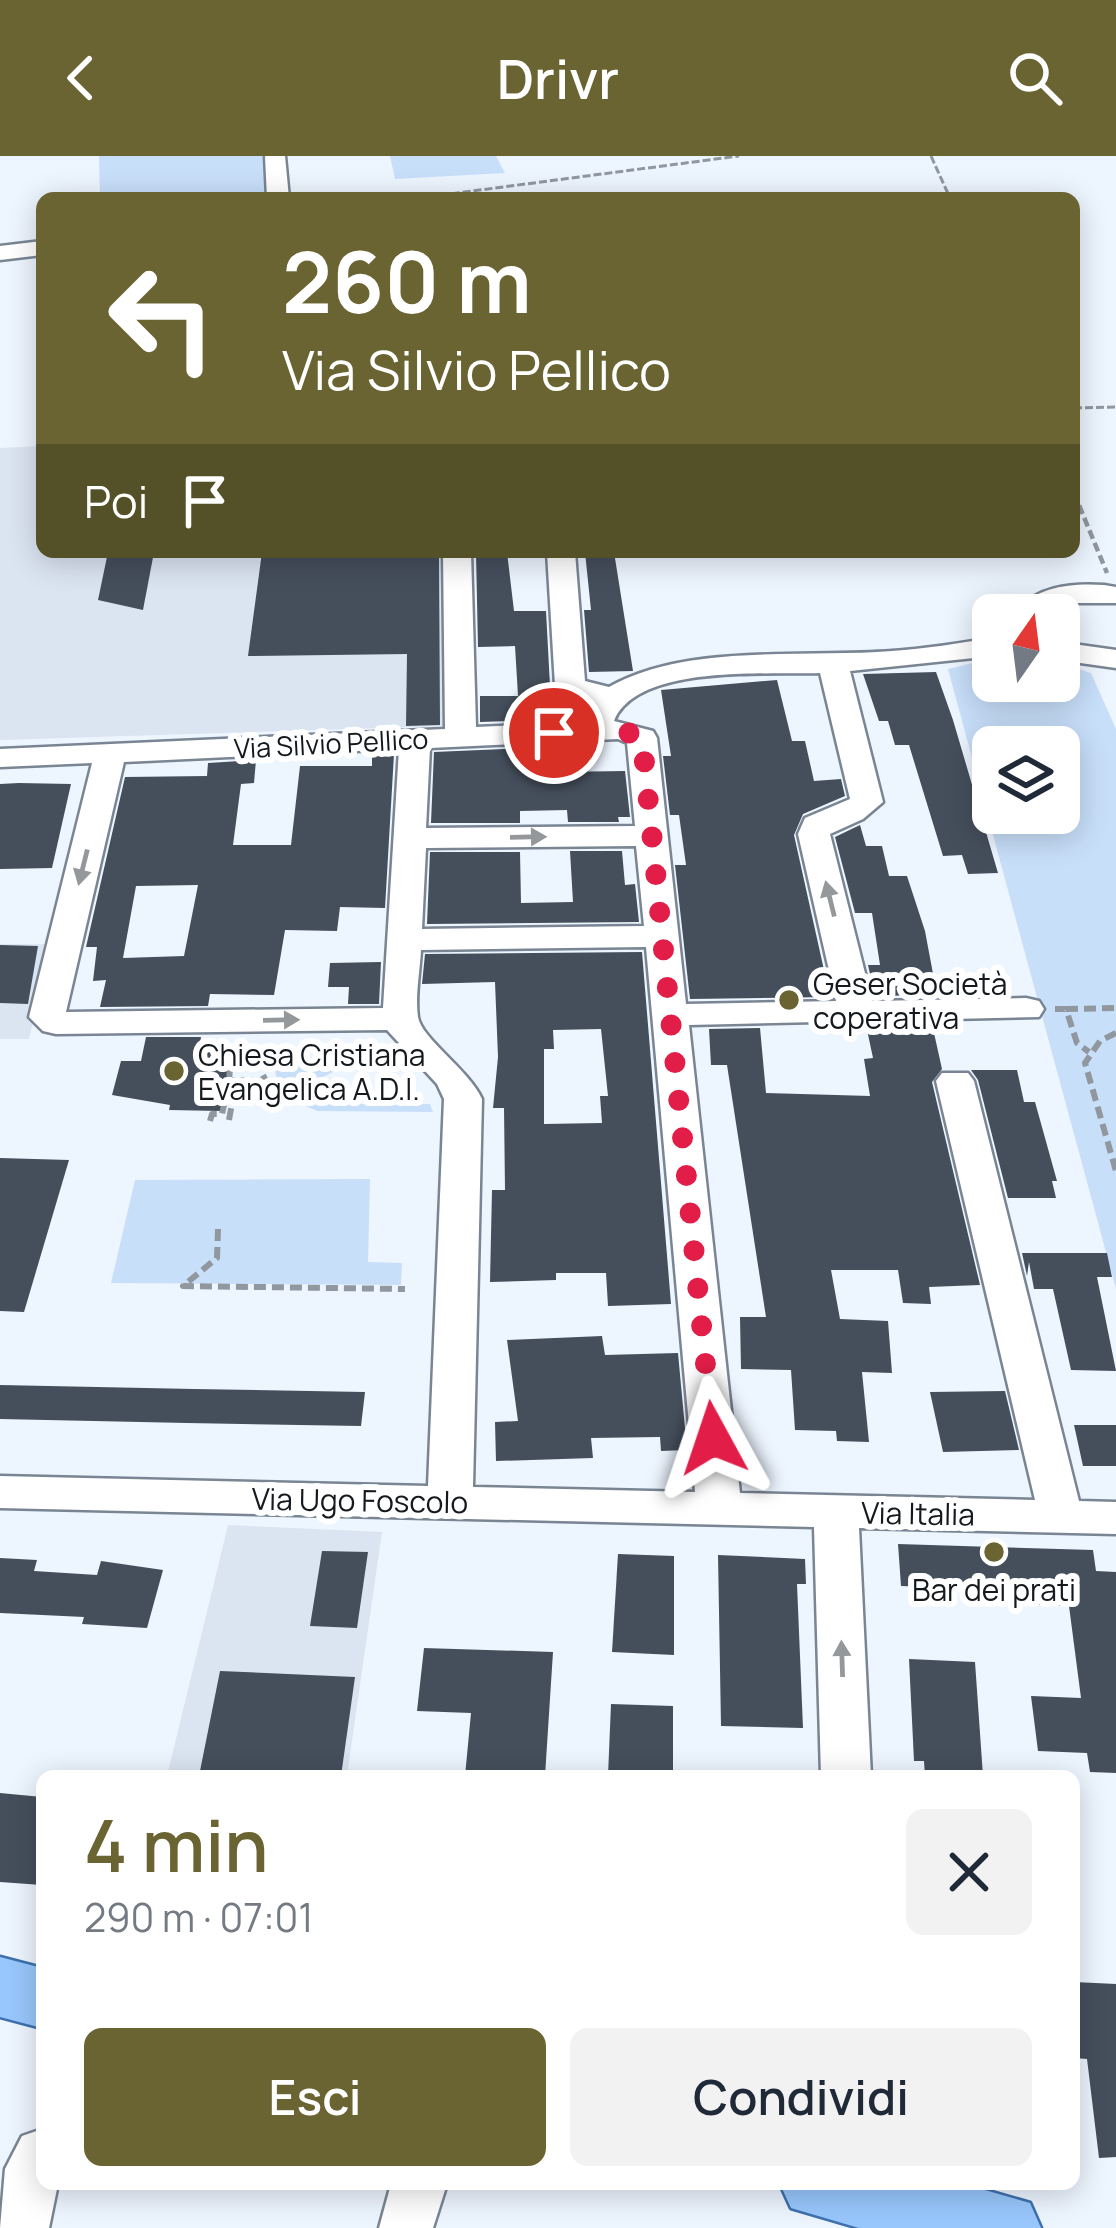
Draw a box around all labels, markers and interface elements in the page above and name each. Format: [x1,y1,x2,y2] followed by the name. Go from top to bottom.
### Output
[497,41,619,115] text: Drivr
[48,45,114,111] icon: back
[1002,45,1068,111] icon: search
[282,223,532,338] text: 260 m
[84,240,240,396] icon: left
[282,332,671,406] text: Via Silvio Pellico
[172,468,238,534] icon: arrive
[84,470,148,532] text: Poi
[972,594,1080,702] north arrow
[972,594,1080,834] map controls
[503,682,605,784] pin
[521,700,587,766] icon: arrive
[233,719,429,767] street label: Via Silvio Pellico
[972,726,1080,834] button: layers
[510,827,548,847] one-way arrow
[73,849,92,886] one-way arrow
[819,879,838,917] one-way arrow
[813,963,1007,1038] place label: Geser Società coperativa
[776,987,802,1013] marker: Geser Società coperativa
[263,1010,301,1030] one-way arrow
[198,1034,425,1109] place label: Chiesa Cristiana Evangelica A.D.I.
[161,1058,187,1084] marker: Chiesa Cristiana Evangelica A.D.I.
[650,1375,776,1501] position arrow
[251,1478,469,1522] street label: Via Ugo Foscolo
[861,1492,975,1534] street label: Via Italia
[981,1539,1007,1565] marker: Bar dei prati
[912,1569,1076,1610] place label: Bar dei prati
[833,1639,852,1677] one-way arrow
[84,1795,269,1894] text: 4 min
[906,1809,1032,1935] button: close
[84,1890,314,1944] text: 290 m · 07:01
[84,2028,546,2166] button: Esci
[570,2028,1032,2166] button: Condividi

